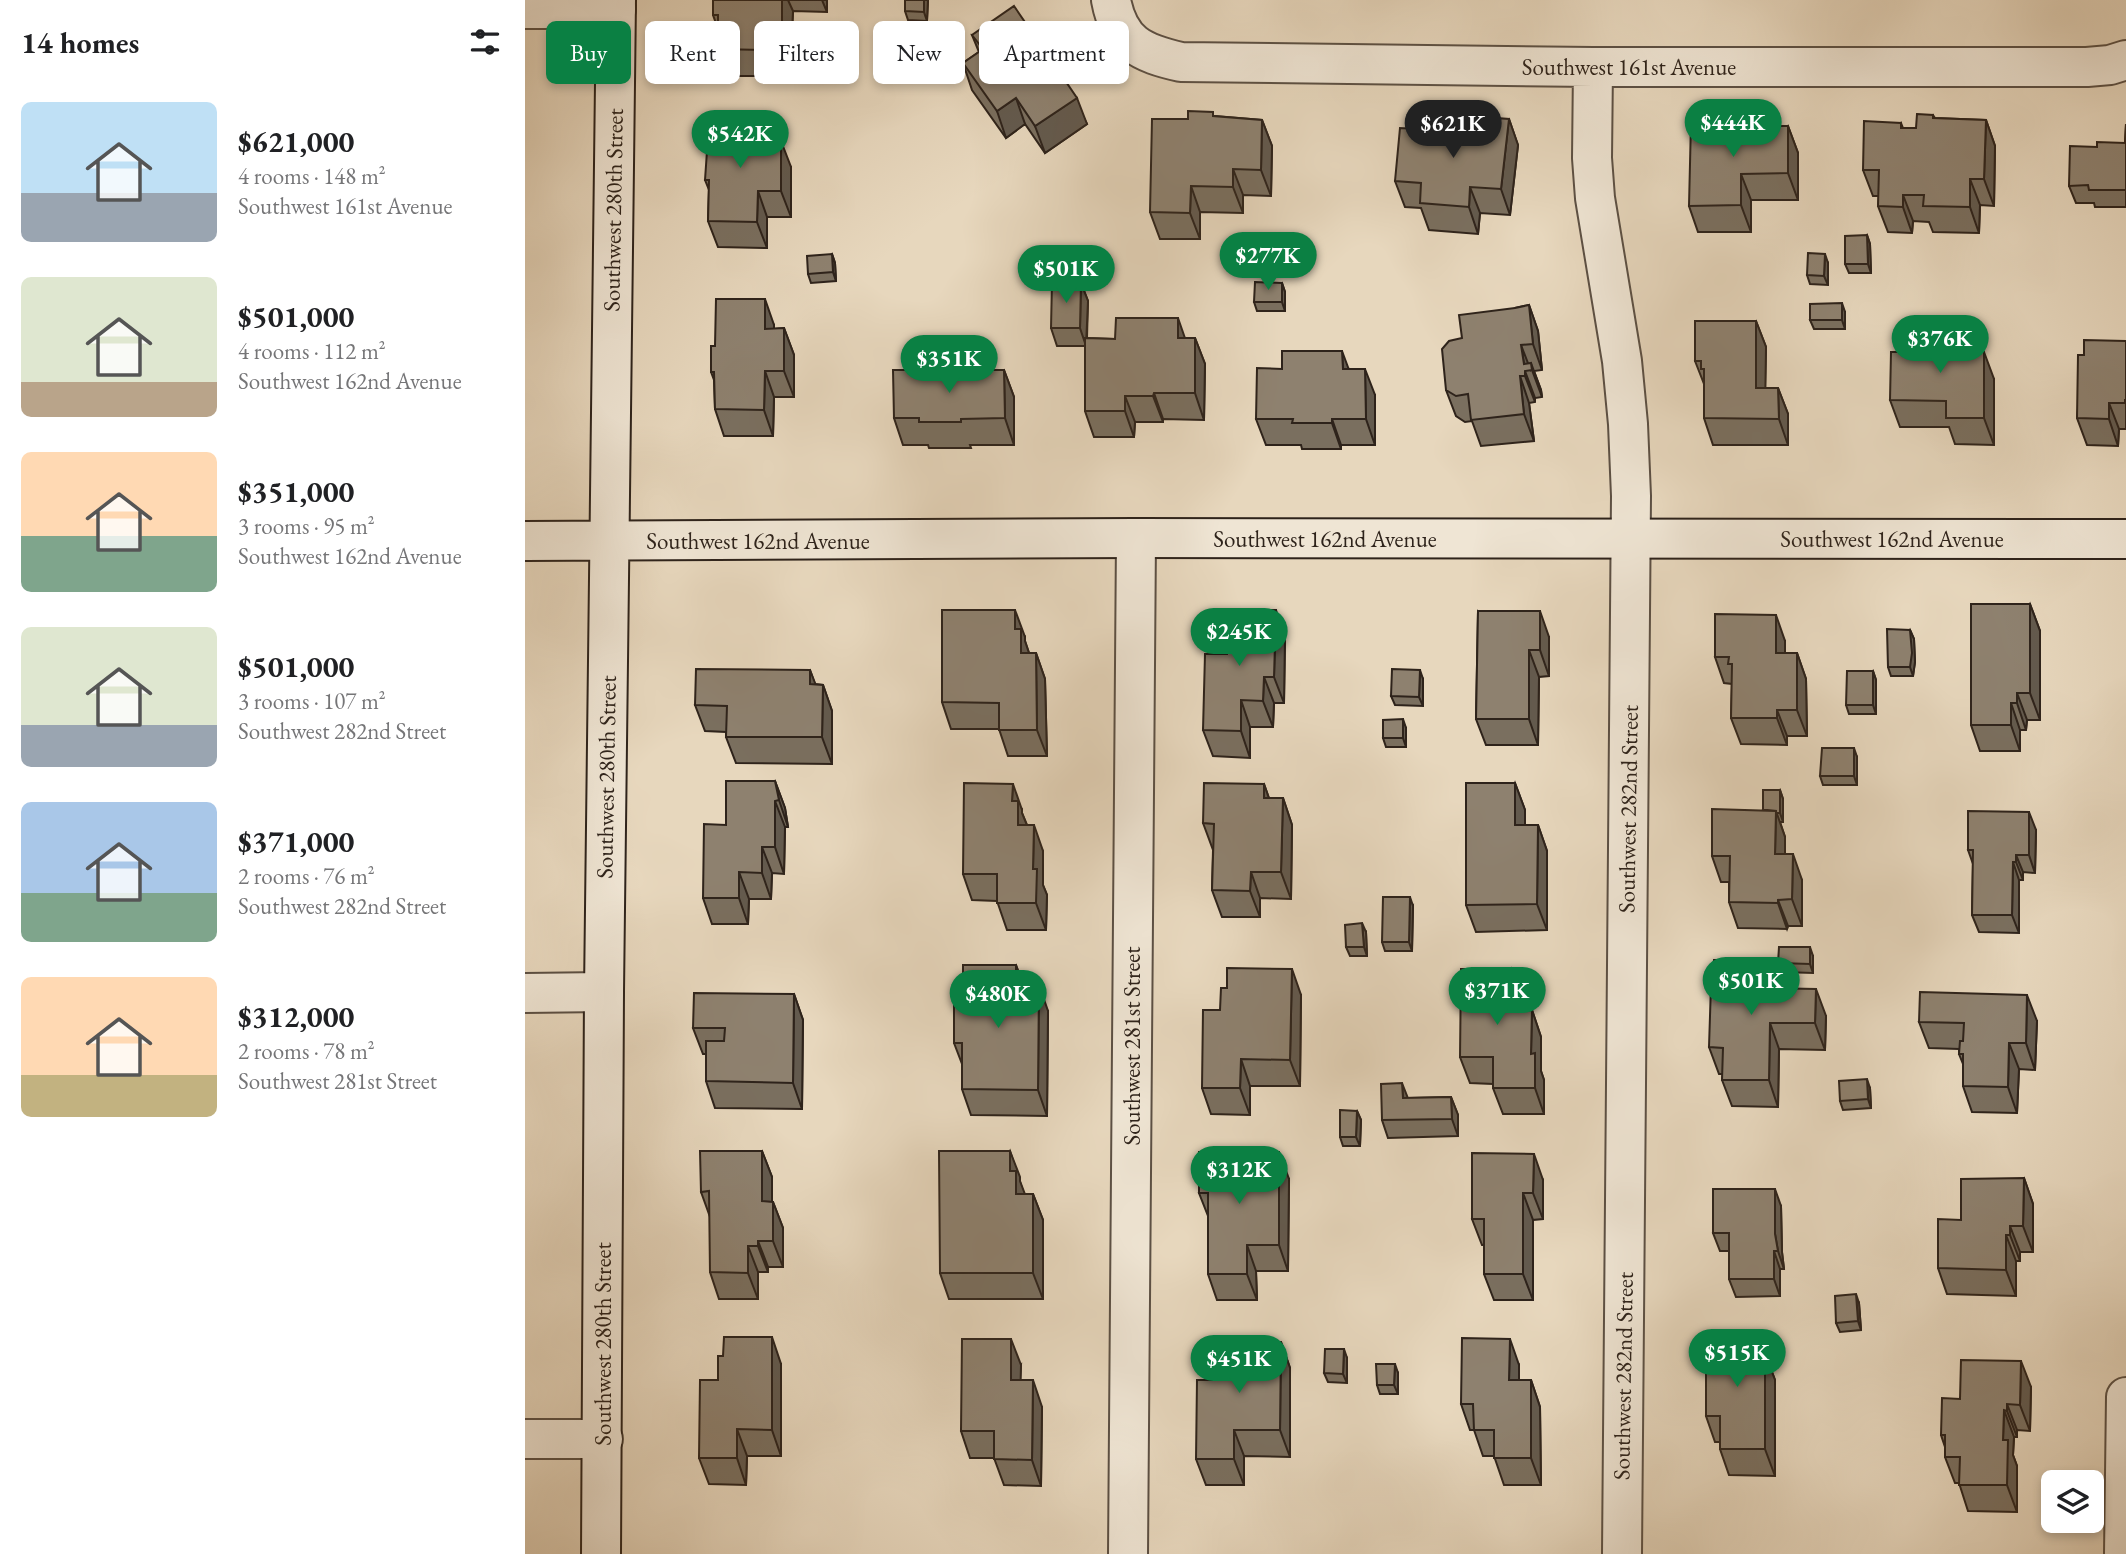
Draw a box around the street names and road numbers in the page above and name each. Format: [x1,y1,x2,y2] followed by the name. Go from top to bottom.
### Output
[1522,52,1736,82] street label: Southwest 161st Avenue
[596,107,630,312] street label: Southwest 280th Street
[1213,524,1437,554] street label: Southwest 162nd Avenue
[1780,524,2004,554] street label: Southwest 162nd Avenue
[646,526,870,556] street label: Southwest 162nd Avenue
[589,674,623,879] street label: Southwest 280th Street
[1611,704,1645,913] street label: Southwest 282nd Street
[1117,946,1147,1146] street label: Southwest 281st Street
[588,1242,618,1446] street label: Southwest 280th Street
[1606,1271,1640,1480] street label: Southwest 282nd Street

